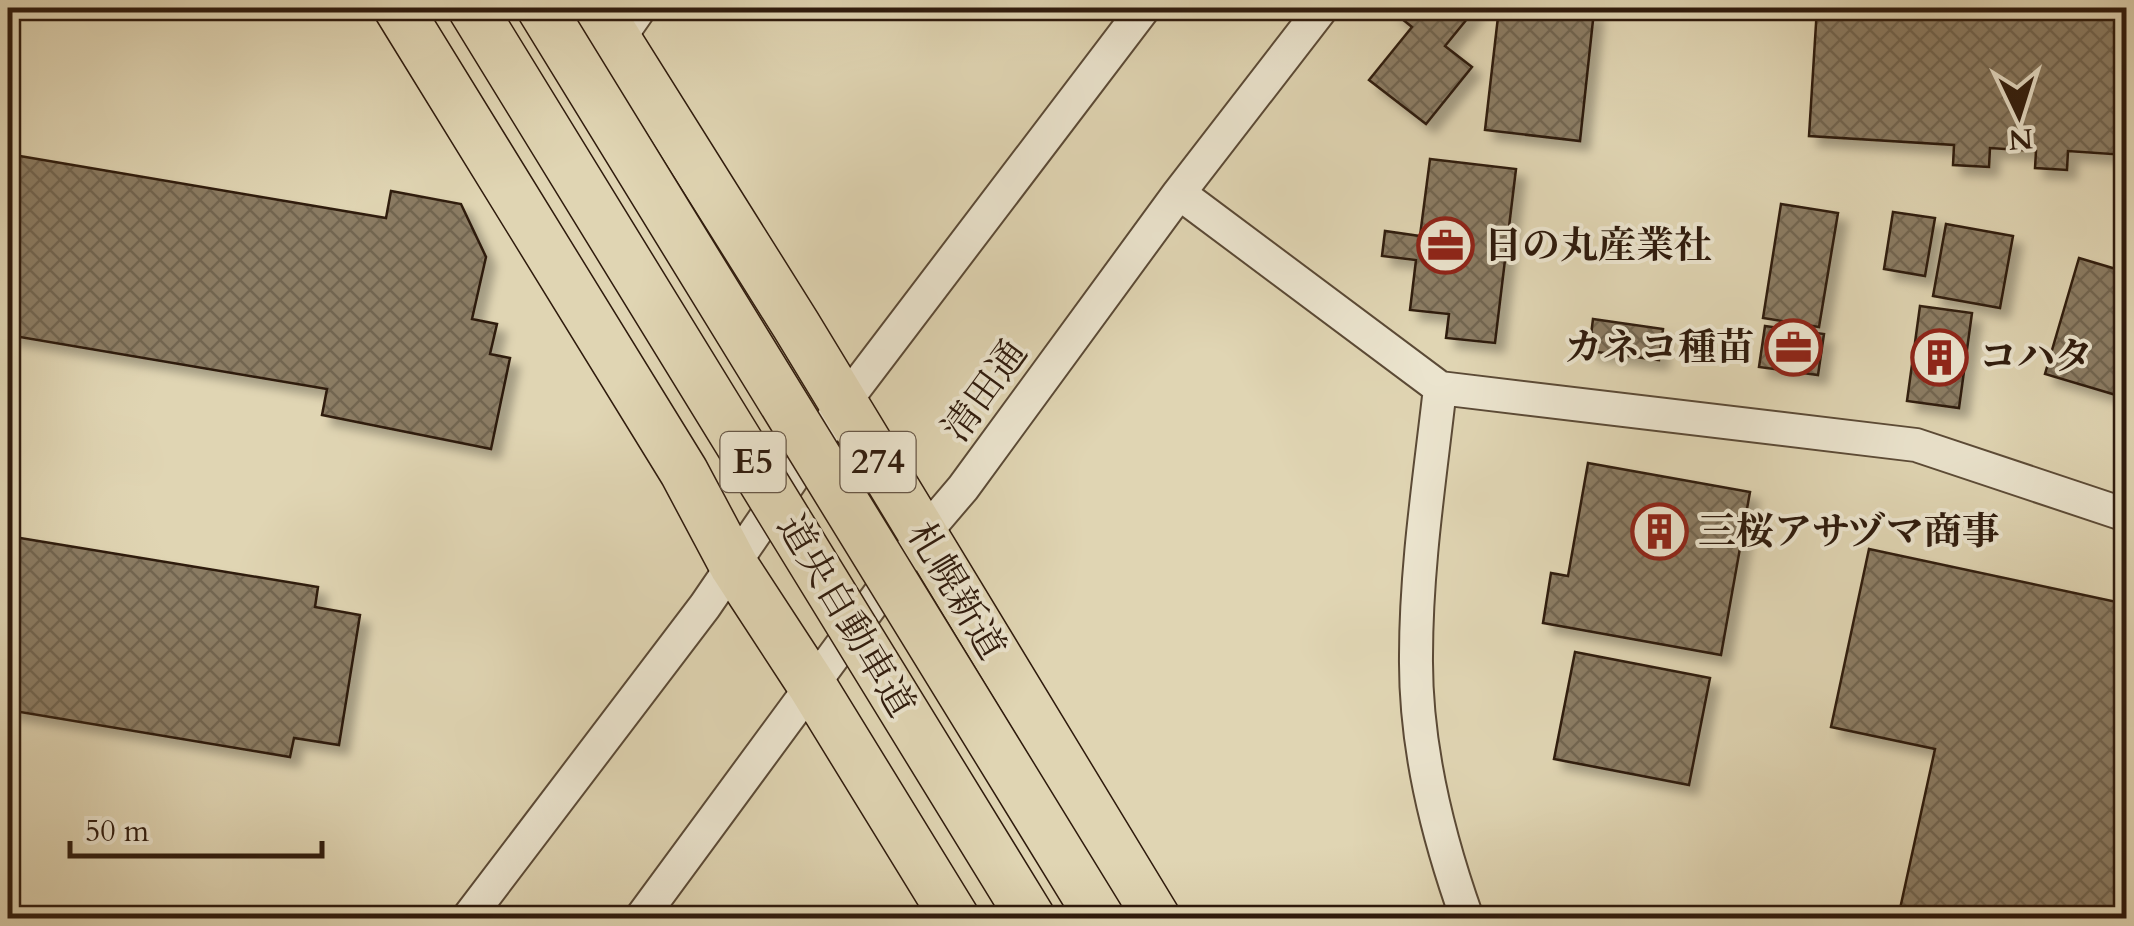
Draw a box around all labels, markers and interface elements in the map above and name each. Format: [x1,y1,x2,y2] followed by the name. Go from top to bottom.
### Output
[1969,65,2069,165] north arrow
[2007,119,2034,159] text: N
[1415,216,1475,276] office icon: 日の丸産業社
[1484,220,1712,272] place label: 日の丸産業社
[1763,318,1823,378] office icon: カネコ種苗
[1564,322,1754,374] place label: カネコ種苗
[1910,327,1970,387] building icon: コハタ
[930,330,1040,452] street label: 清田通
[1979,331,2093,383] place label: コハタ
[720,432,786,492] road number: E5
[840,432,916,492] road number: 274
[1629,502,1689,562] building icon: 三桜アサヅマ商事
[765,505,927,727] street label: 道央自動車道
[1698,506,2000,558] place label: 三桜アサヅマ商事
[895,512,1017,670] street label: 札幌新道
[70,796,322,858] scale bar
[85,811,150,852] text: 50 m

